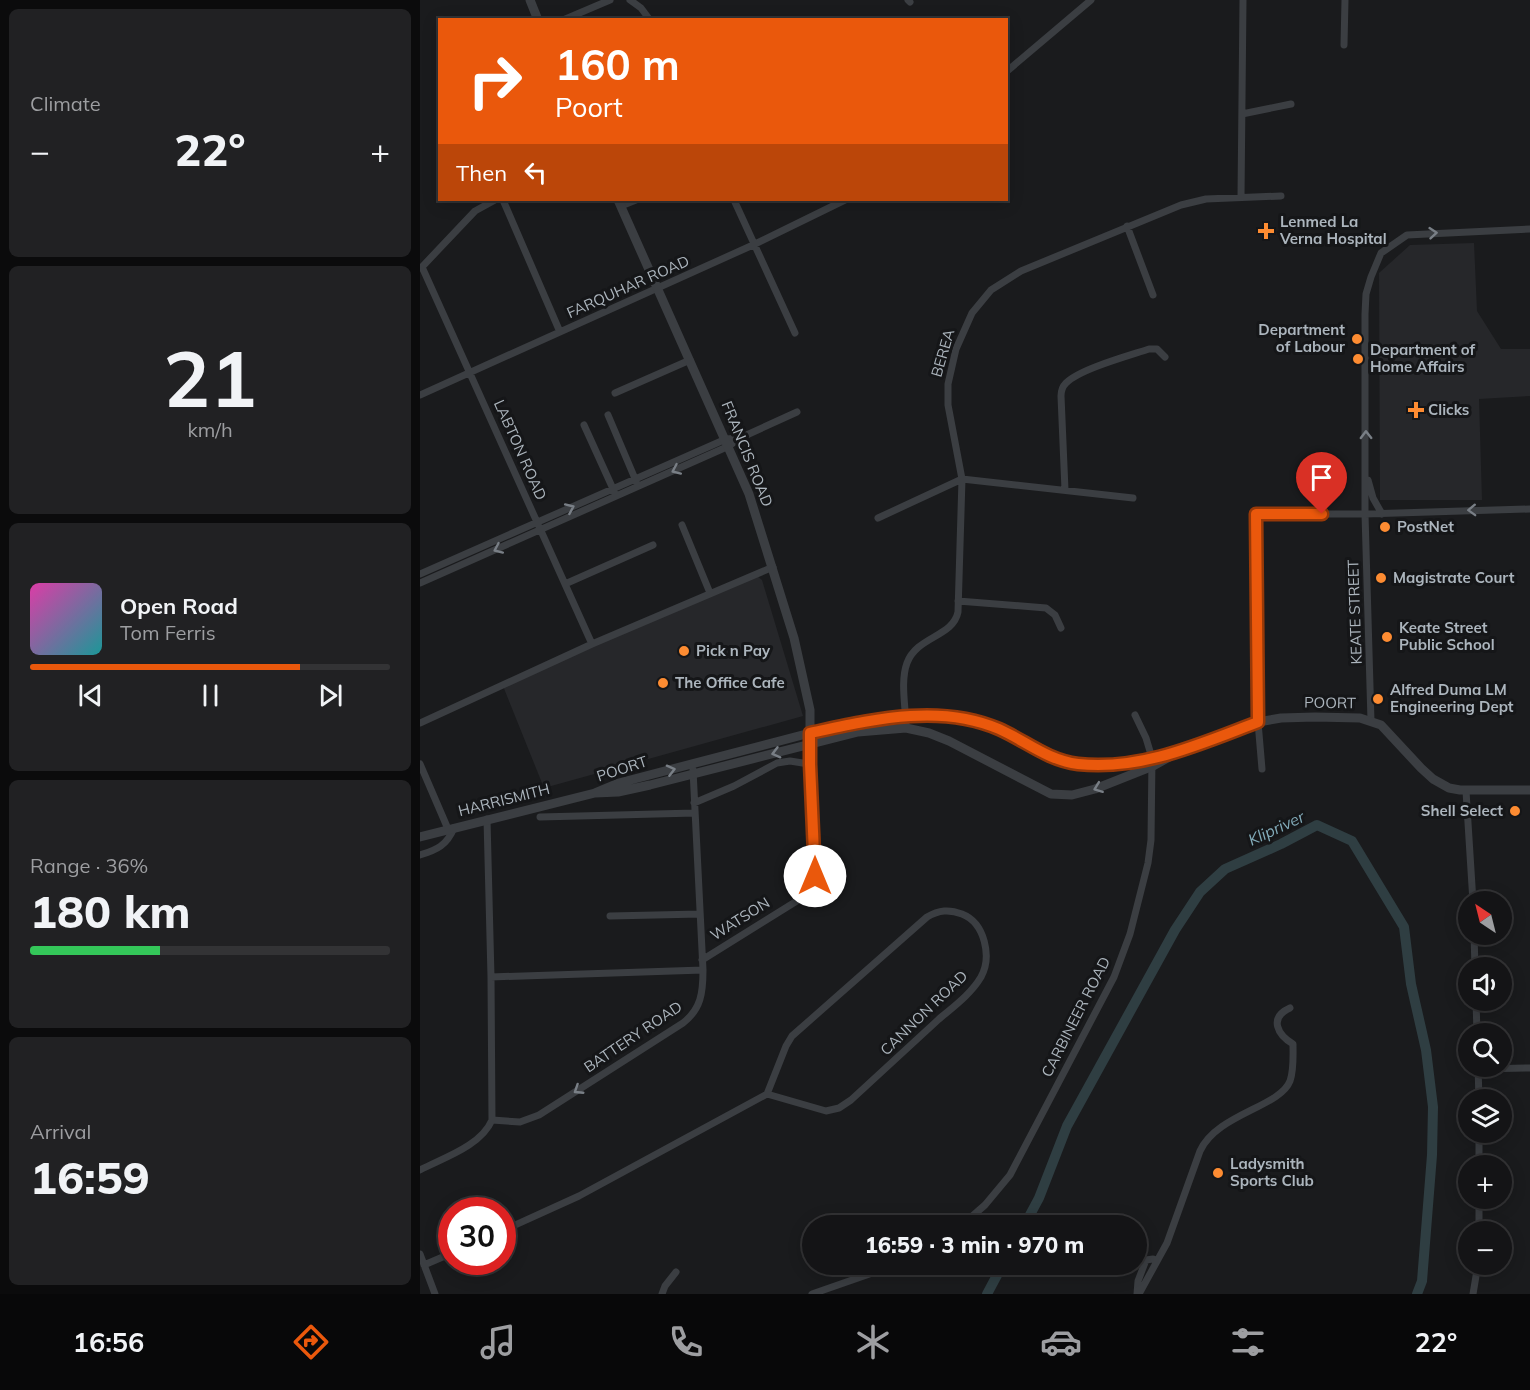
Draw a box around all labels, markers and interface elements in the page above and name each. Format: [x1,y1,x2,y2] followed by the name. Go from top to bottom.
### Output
[555,38,680,91] text: 160 m
[456,42,534,120] icon: right
[555,90,623,124] text: Poort
[30,91,101,116] text: Climate
[174,121,246,177] text: 22°
[30,130,50,171] text: −
[370,130,390,171] text: +
[519,156,552,189] icon: left
[456,159,507,187] text: Then
[1279,212,1387,248] place label: Lenmed La Verna Hospital
[1257,222,1275,240] marker: Lenmed La Verna Hospital
[1429,227,1438,240] one-way arrow
[564,251,692,322] street label: FARQUHAR ROAD
[1258,320,1345,356] place label: Department of Labour
[927,327,958,379] street label: BEREA
[163,329,257,427] text: 21
[1350,332,1364,346] marker: Department of Labour
[1370,340,1476,376] place label: Department of Home Affairs
[1351,352,1365,366] marker: Department of Home Affairs
[490,397,551,503] street label: LABTON ROAD
[718,398,777,509] street label: FRANCIS ROAD
[1428,400,1469,419] place label: Clicks
[1409,403,1423,417] marker: Clicks
[187,417,233,442] text: km/h
[1360,430,1372,439] one-way arrow
[1296,452,1347,514] pin
[1305,461,1338,494] icon: arrive
[671,463,682,475] one-way arrow
[563,503,574,515] one-way arrow
[1467,504,1476,517] one-way arrow
[1397,517,1454,536] place label: PostNet
[1378,520,1392,534] marker: PostNet
[493,542,504,554] one-way arrow
[1343,559,1366,665] street label: KEATE STREET
[1393,568,1515,587] place label: Magistrate Court
[1374,571,1388,585] marker: Magistrate Court
[120,592,238,620] text: Open Road
[1399,618,1495,654] place label: Keate Street Public School
[120,620,216,645] text: Tom Ferris
[1380,630,1394,644] marker: Keate Street Public School
[696,641,771,660] place label: Pick n Pay
[677,644,691,658] marker: Pick n Pay
[675,673,785,692] place label: The Office Cafe
[656,676,670,690] marker: The Office Cafe
[74,679,107,712] icon: previous
[194,679,227,712] icon: pause
[314,679,347,712] icon: next
[1390,680,1514,716] place label: Alfred Duma LM Engineering Dept
[1371,692,1385,706] marker: Alfred Duma LM Engineering Dept
[1304,693,1356,712] street label: POORT
[771,745,781,758] one-way arrow
[594,751,649,786] street label: POORT
[666,764,676,777] one-way arrow
[456,779,552,820] street label: HARRISMITH
[1093,780,1104,793] one-way arrow
[1421,801,1503,820] place label: Shell Select
[1508,804,1522,818] marker: Shell Select
[1245,806,1308,850] water label: Klipriver
[783,844,847,908] position arrow
[30,853,148,878] text: Range · 36%
[30,883,191,939] text: 180 km
[1458,891,1512,945] north arrow
[1458,891,1512,1275] map controls
[706,893,773,944] street label: WATSON
[1037,953,1114,1080] street label: CARBINEER ROAD
[1458,957,1512,1011] button: sound
[876,966,971,1059] street label: CANNON ROAD
[580,997,685,1076] street label: BATTERY ROAD
[1458,1023,1512,1077] button: search
[574,1083,584,1095] one-way arrow
[1458,1089,1512,1143] button: layers
[30,1119,91,1144] text: Arrival
[30,1149,150,1205] text: 16:59
[1230,1154,1314,1190] place label: Ladysmith Sports Club
[1458,1155,1512,1209] button: +
[1211,1166,1225,1180] marker: Ladysmith Sports Club
[438,1197,516,1275] speed limit sign: 30
[1458,1221,1512,1275] button: −
[865,1231,1084,1259] text: 16:59 · 3 min · 970 m
[290,1321,332,1363] icon: directions
[477,1321,519,1363] icon: music
[665,1321,707,1363] icon: phone
[852,1321,894,1363] icon: climate
[1040,1321,1082,1363] icon: car
[1227,1321,1269,1363] icon: filters
[73,1325,144,1359] text: 16:56
[1415,1325,1457,1359] text: 22°

